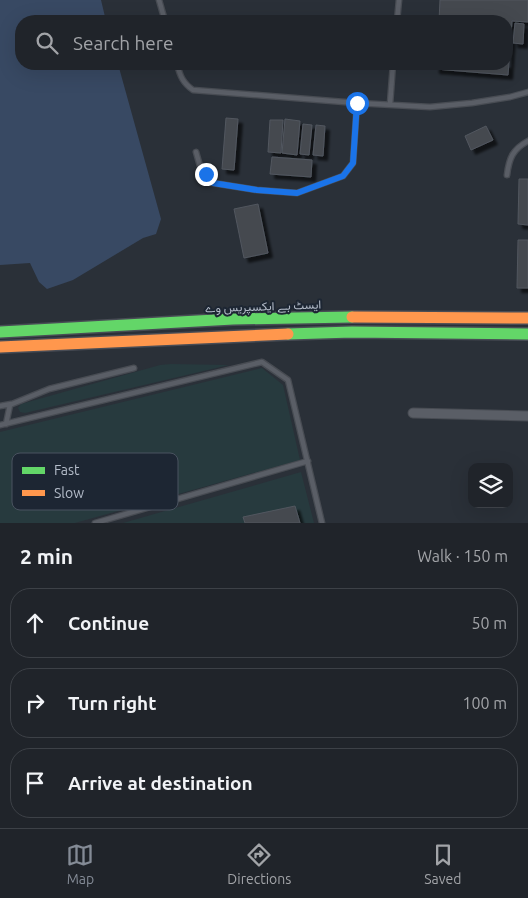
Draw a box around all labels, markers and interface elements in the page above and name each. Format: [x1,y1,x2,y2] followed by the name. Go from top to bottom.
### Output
[15,15,513,70] search box
[33,29,61,57] icon: search
[73,32,173,54] text: Search here
[346,92,369,115] route start
[195,163,218,186] route end
[205,297,321,317] street label: ایسٹ بے ایکسپریس وے
[12,453,178,510] legend
[54,462,80,478] text: Fast
[468,463,513,508] map controls
[468,463,513,508] button: layers
[54,485,84,501] text: Slow
[20,544,73,568] text: 2 min
[417,547,508,565] text: Walk · 150 m
[21,609,49,637] icon: ahead
[68,612,149,634] text: Continue
[471,614,507,632] text: 50 m
[21,689,49,717] icon: right
[68,692,156,714] text: Turn right
[462,694,507,712] text: 100 m
[21,769,49,797] icon: arrive
[68,772,253,794] text: Arrive at destination
[66,841,94,887] tab: Map
[227,841,291,887] tab: Directions
[424,841,462,887] tab: Saved

